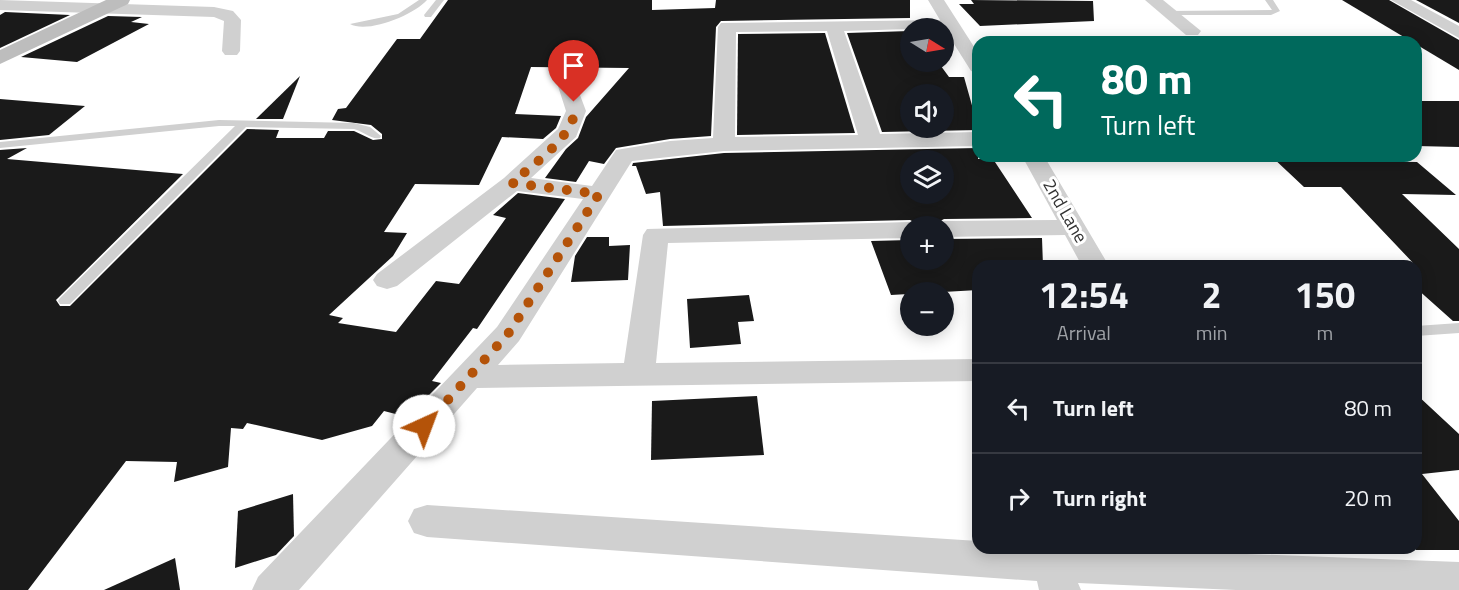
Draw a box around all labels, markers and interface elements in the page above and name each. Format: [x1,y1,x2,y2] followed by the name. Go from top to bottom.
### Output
[900,18,954,72] north arrow
[900,18,954,336] map controls
[548,40,599,102] pin
[1101,46,1193,110] text: 80 m
[557,49,590,82] icon: arrive
[1002,60,1080,138] icon: left
[900,84,954,138] button: sound
[1101,104,1195,145] text: Turn left
[900,150,954,204] button: layers
[1036,174,1095,248] street label: 2nd Lane
[900,216,954,270] button: +
[1039,267,1129,322] text: 12:54
[1202,267,1222,322] text: 2
[1295,267,1355,322] text: 150
[900,282,954,336] button: −
[1057,317,1111,348] text: Arrival
[1196,317,1228,348] text: min
[1316,317,1333,348] text: m
[1053,391,1134,425] text: Turn left
[1344,391,1392,425] text: 80 m
[1002,392,1035,425] icon: left
[392,394,456,458] position arrow
[1053,481,1147,515] text: Turn right
[1344,481,1392,515] text: 20 m
[1002,482,1035,515] icon: right

